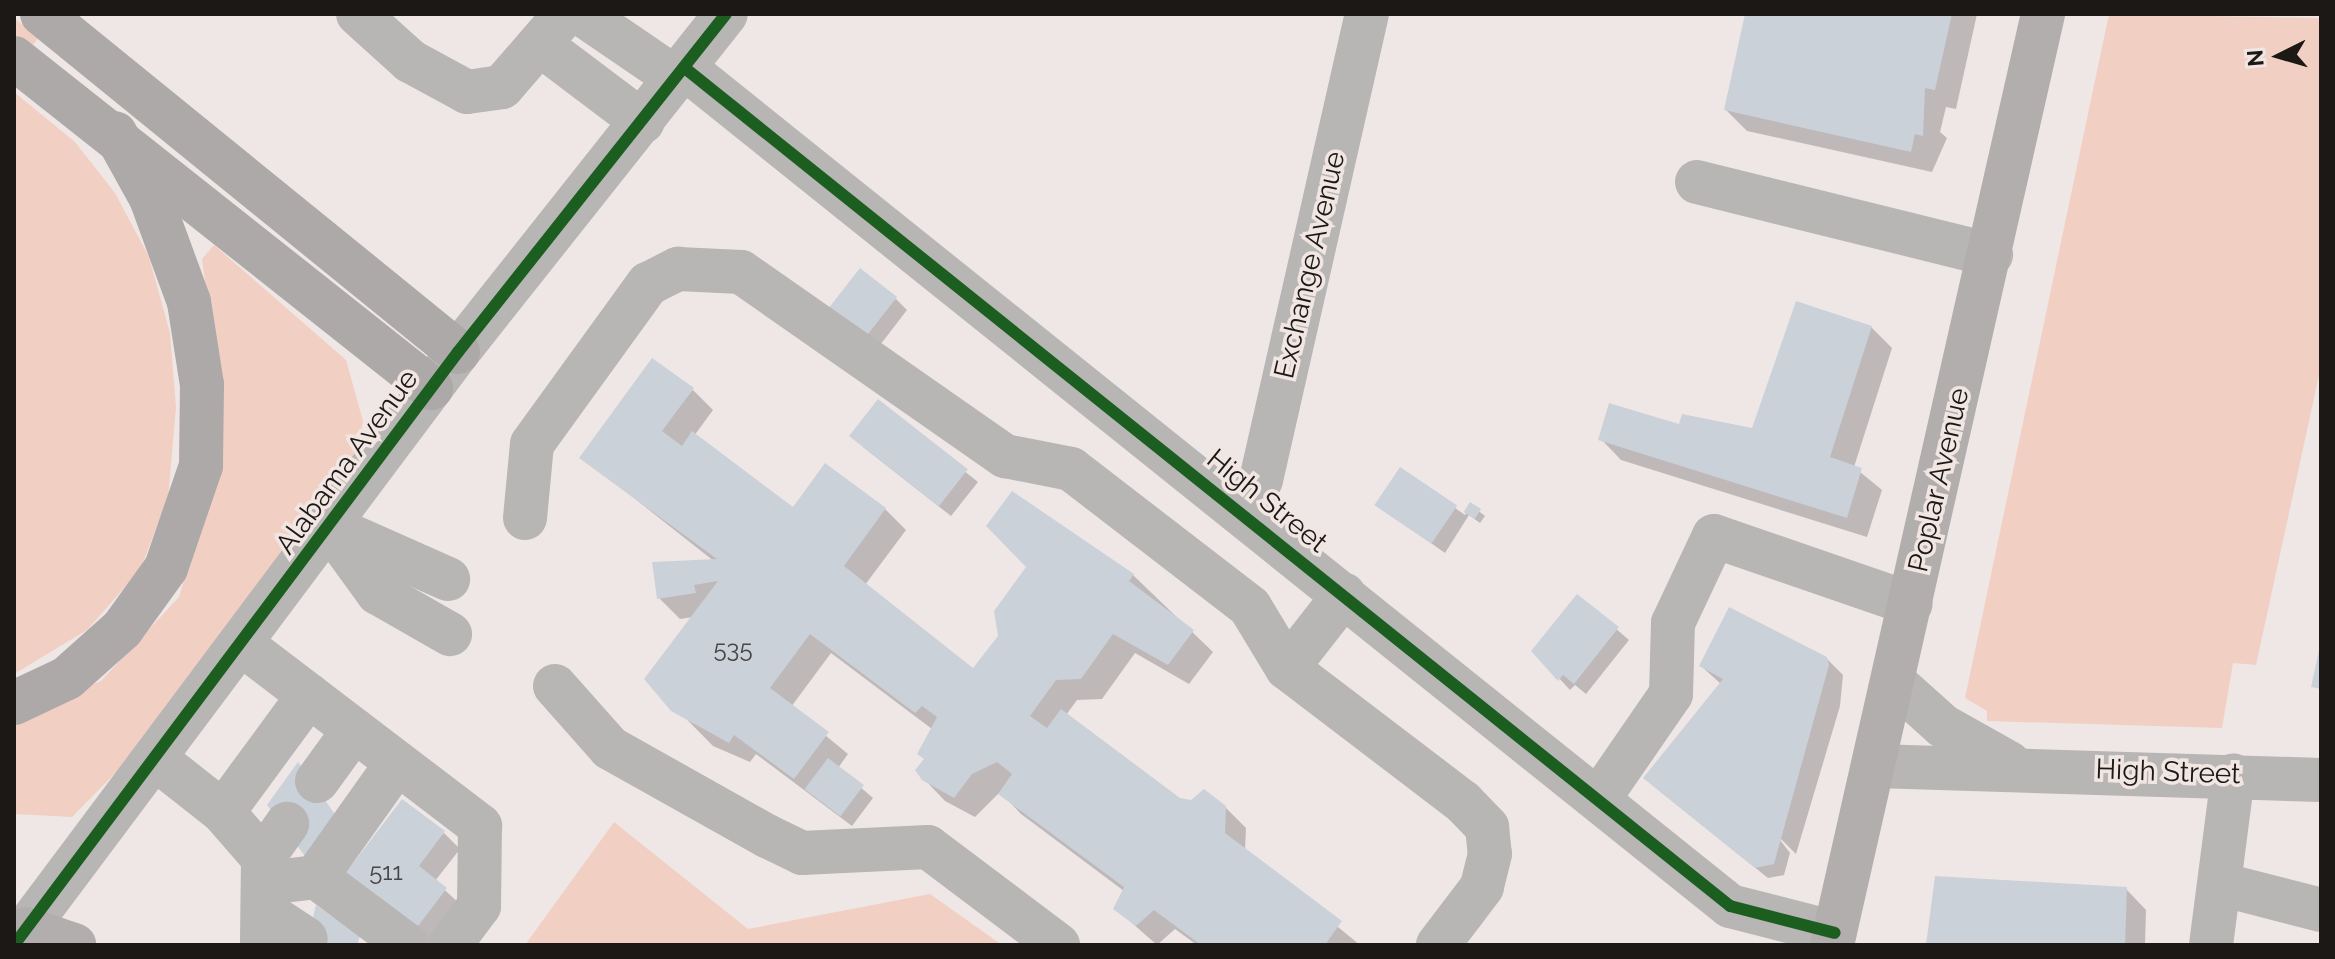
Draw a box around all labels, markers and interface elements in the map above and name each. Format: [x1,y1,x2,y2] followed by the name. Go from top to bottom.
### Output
[2239,16,2319,96] north arrow
[2241,49,2269,68] text: N
[1267,148,1353,382] street label: Exchange Avenue
[269,363,425,561] street label: Alabama Avenue
[1901,384,1977,576] street label: Poplar Avenue
[1200,442,1334,560] street label: High Street
[714,635,752,663] house number: 535
[2095,753,2241,791] street label: High Street
[369,858,403,886] house number: 511

